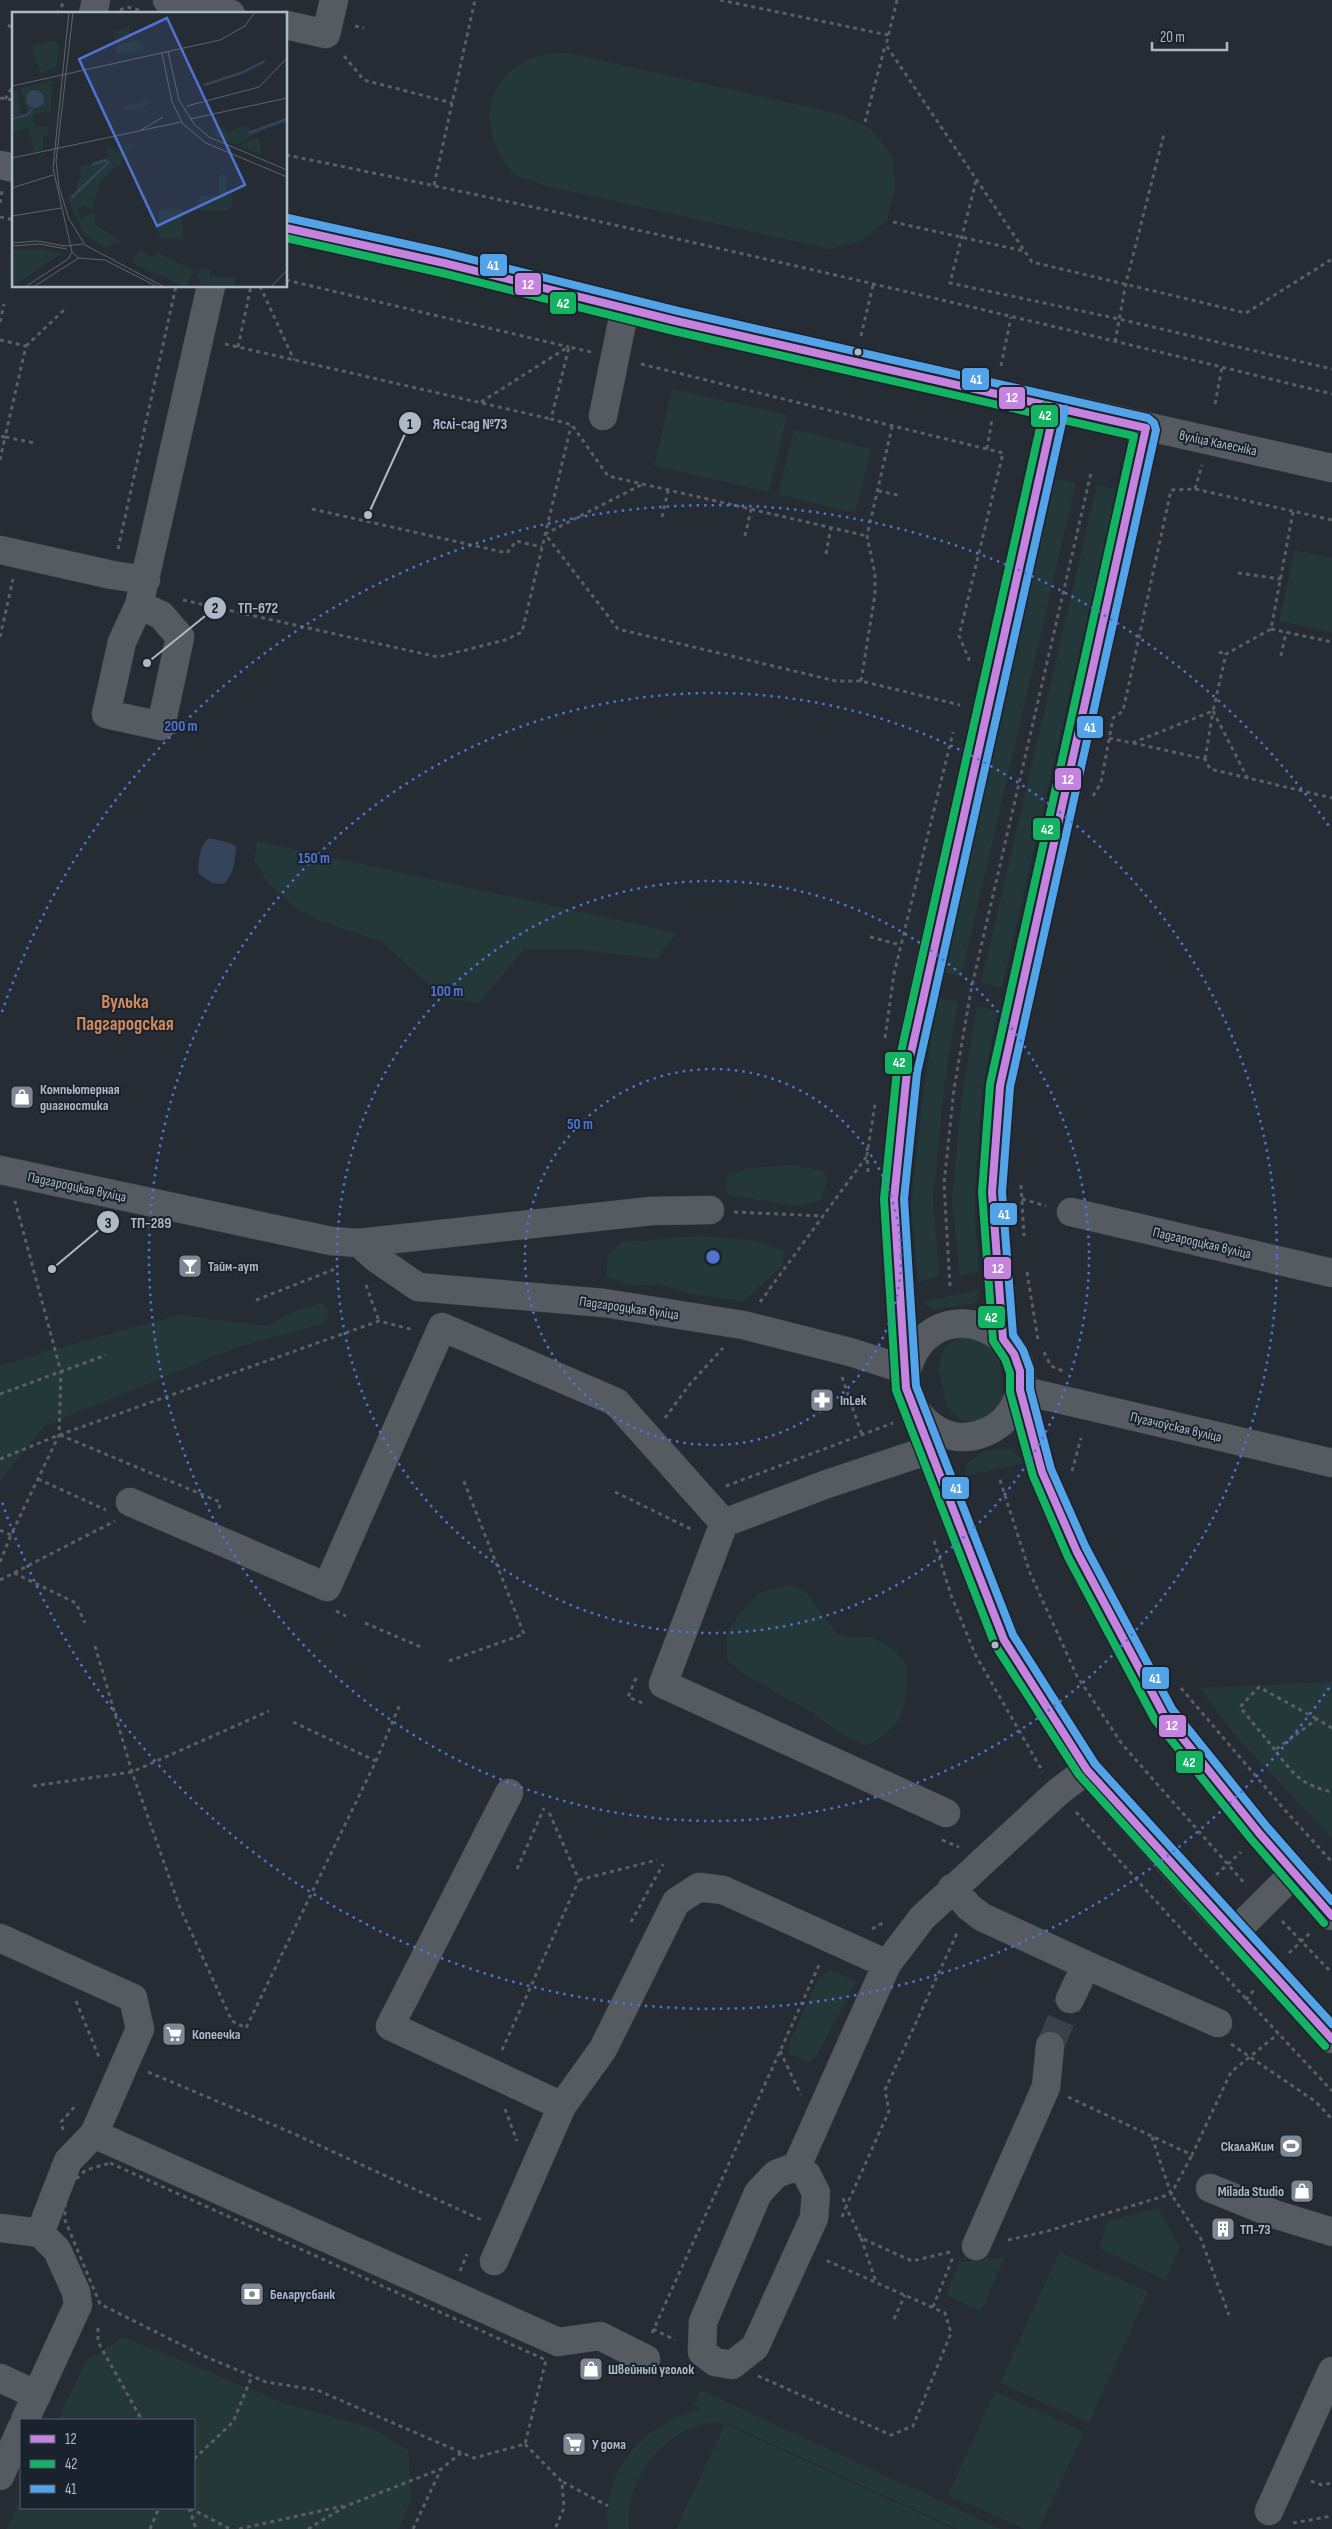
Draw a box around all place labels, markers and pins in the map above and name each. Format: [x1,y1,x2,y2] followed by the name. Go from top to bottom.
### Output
[853,347,863,357] unlabelled marker
[398,408,517,438] callout: Яслі-сад №73
[203,593,288,623] callout: ТП-672
[40,1081,120,1114] place label: Компьютерная диагностика
[9,1084,35,1110] shop icon: Компьютерная диагностика
[96,1207,182,1237] callout: ТП-289
[704,1248,722,1266] centre of rings
[177,1253,203,1279] bar icon: Тайм-аут
[208,1258,258,1275] place label: Тайм-аут
[809,1387,835,1413] pharmacy icon: InLek
[840,1392,867,1409] place label: InLek
[990,1640,1000,1650] unlabelled marker
[161,2021,187,2047] supermarket icon: Копеечка
[192,2026,241,2043] place label: Копеечка
[1278,2133,1304,2159] sports icon: СкалаЖим
[1221,2138,1274,2155] place label: СкалаЖим
[1289,2178,1315,2204] shop icon: Milada Studio
[1218,2183,1284,2200] place label: Milada Studio
[1210,2216,1236,2242] building icon: ТП-73
[1240,2221,1271,2238] place label: ТП-73
[239,2281,265,2307] bank icon: Беларусбанк
[270,2286,335,2303] place label: Беларусбанк
[578,2356,604,2382] shop icon: Швейный уголок
[608,2361,694,2378] place label: Швейный уголок
[561,2431,587,2457] supermarket icon: У дома
[592,2436,626,2453] place label: У дома

